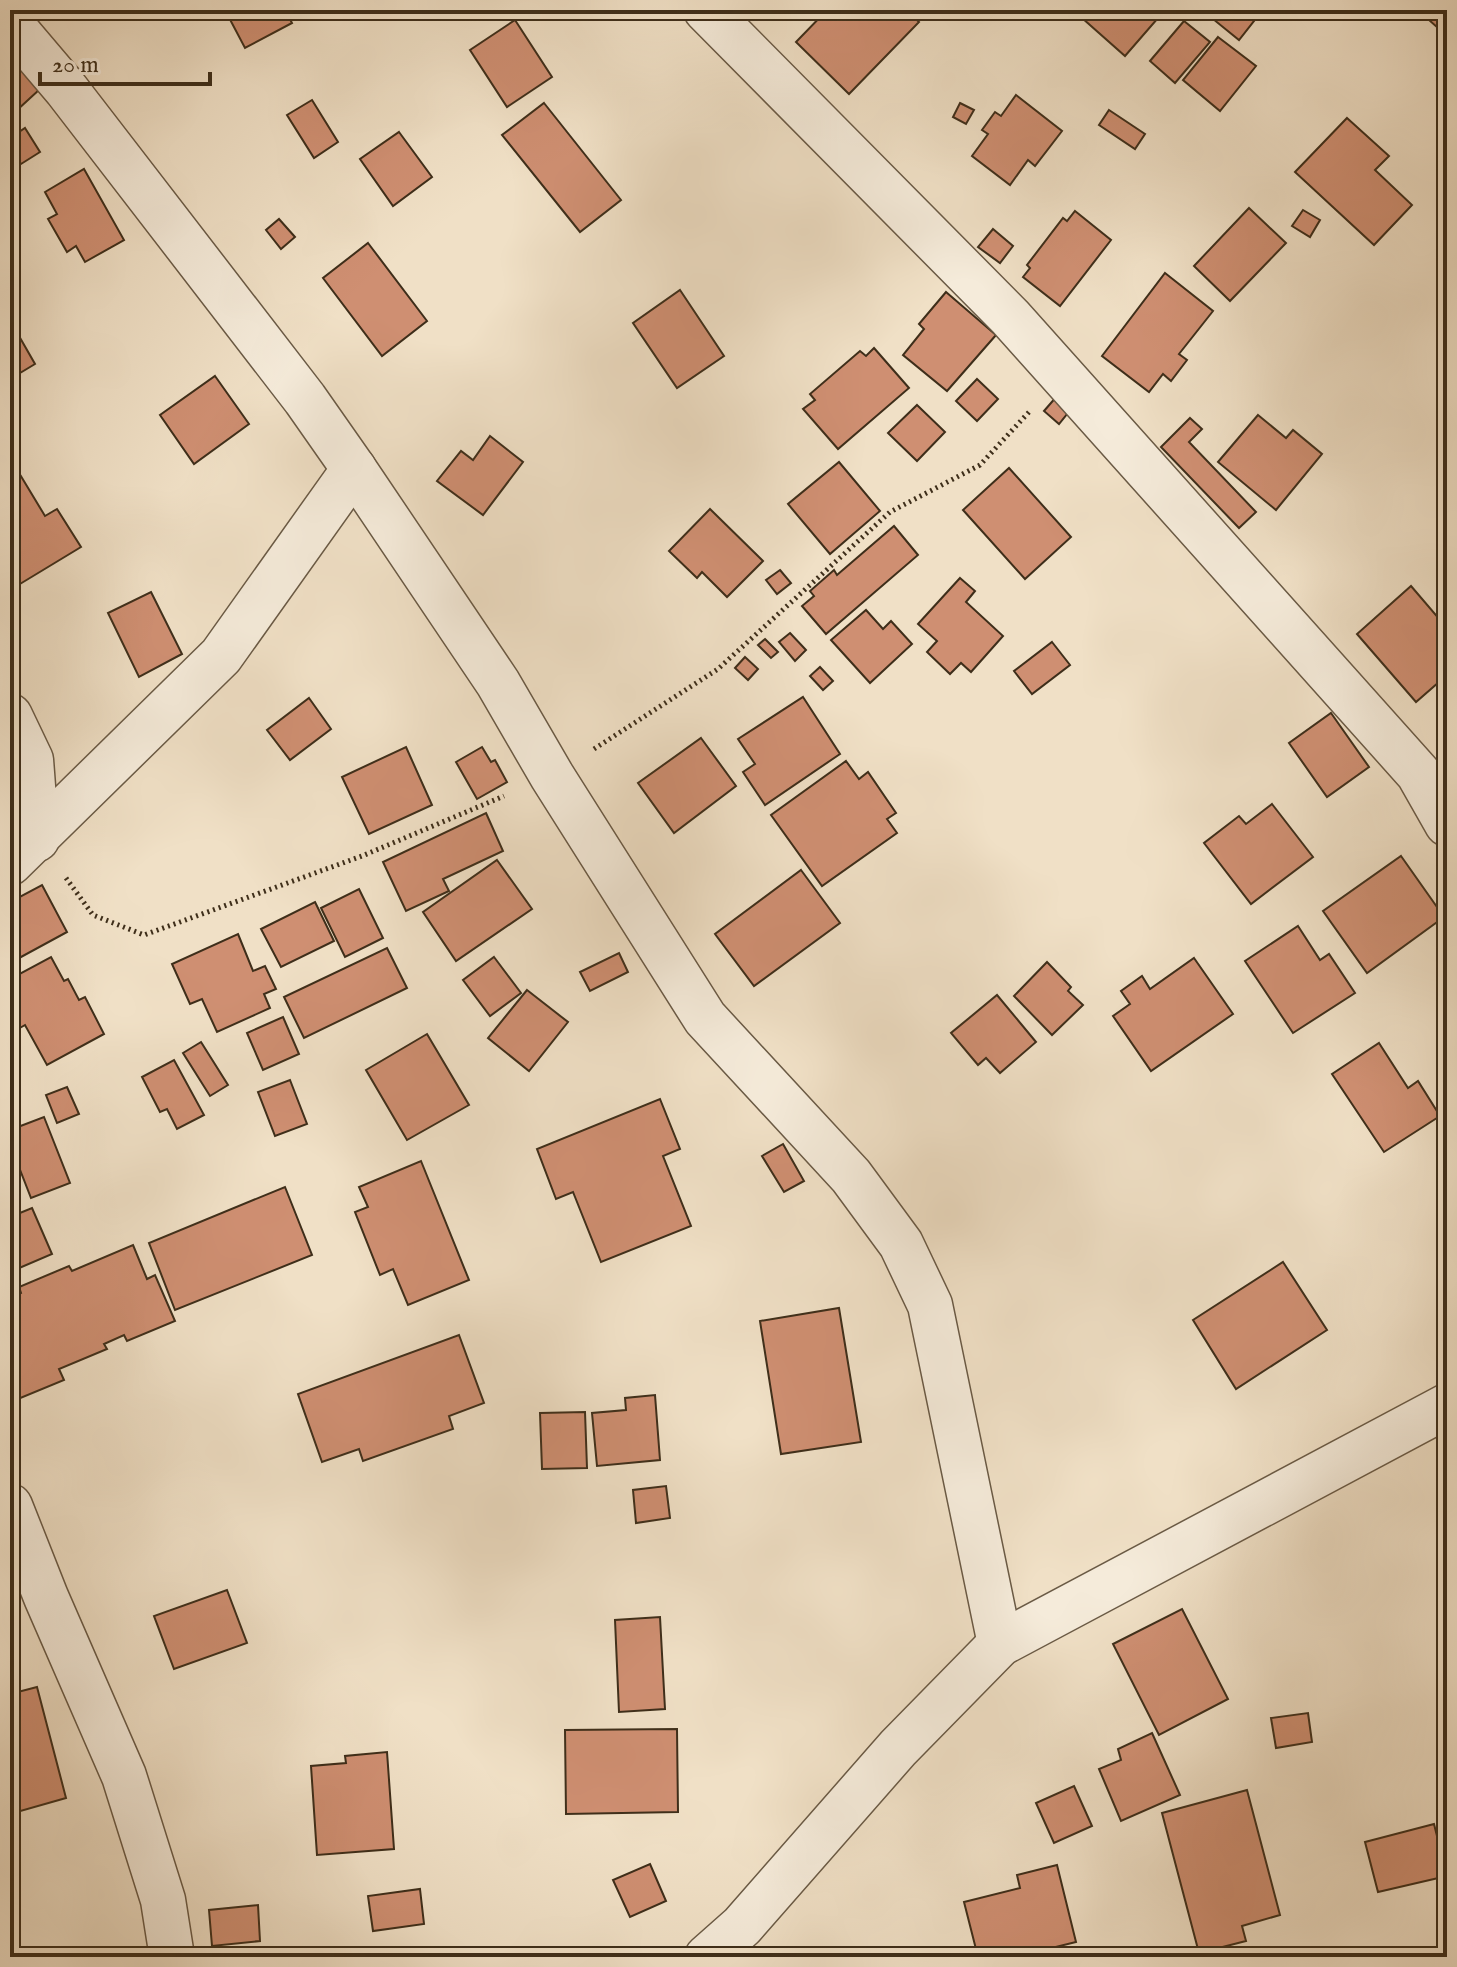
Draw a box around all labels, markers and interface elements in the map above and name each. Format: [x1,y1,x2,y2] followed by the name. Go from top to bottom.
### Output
[40,36,210,86] scale bar
[52,50,99,81] text: 20 m

